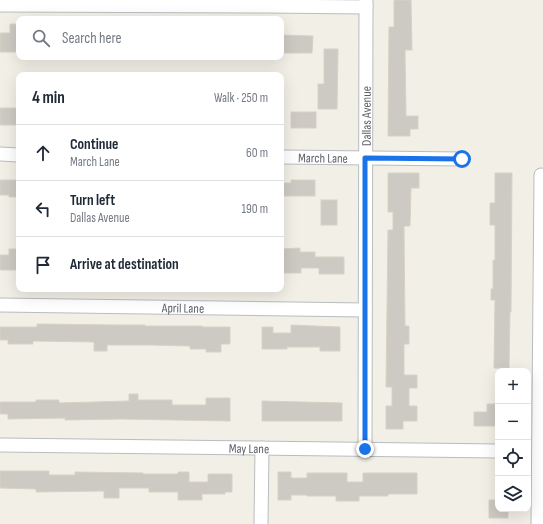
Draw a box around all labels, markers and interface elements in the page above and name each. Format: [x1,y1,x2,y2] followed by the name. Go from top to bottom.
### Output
[16,16,284,60] search box
[30,27,52,49] icon: search
[62,29,122,48] text: Search here
[359,86,375,146] street label: Dallas Avenue
[32,88,65,108] text: 4 min
[214,90,268,106] text: Walk · 250 m
[70,135,119,154] text: Continue
[32,142,54,164] icon: ahead
[246,145,268,161] text: 60 m
[298,150,348,167] street label: March Lane
[453,150,471,168] route start
[70,154,120,170] text: March Lane
[70,191,115,210] text: Turn left
[32,198,54,220] icon: left
[241,201,268,217] text: 190 m
[70,210,130,226] text: Dallas Avenue
[32,254,54,276] icon: arrive
[70,255,179,274] text: Arrive at destination
[161,300,204,317] street label: April Lane
[495,368,531,512] map controls
[495,368,531,404] button: +
[495,404,531,440] button: −
[356,440,374,458] route end
[495,440,531,476] button: locate
[229,441,269,457] street label: May Lane
[495,476,531,512] button: layers

